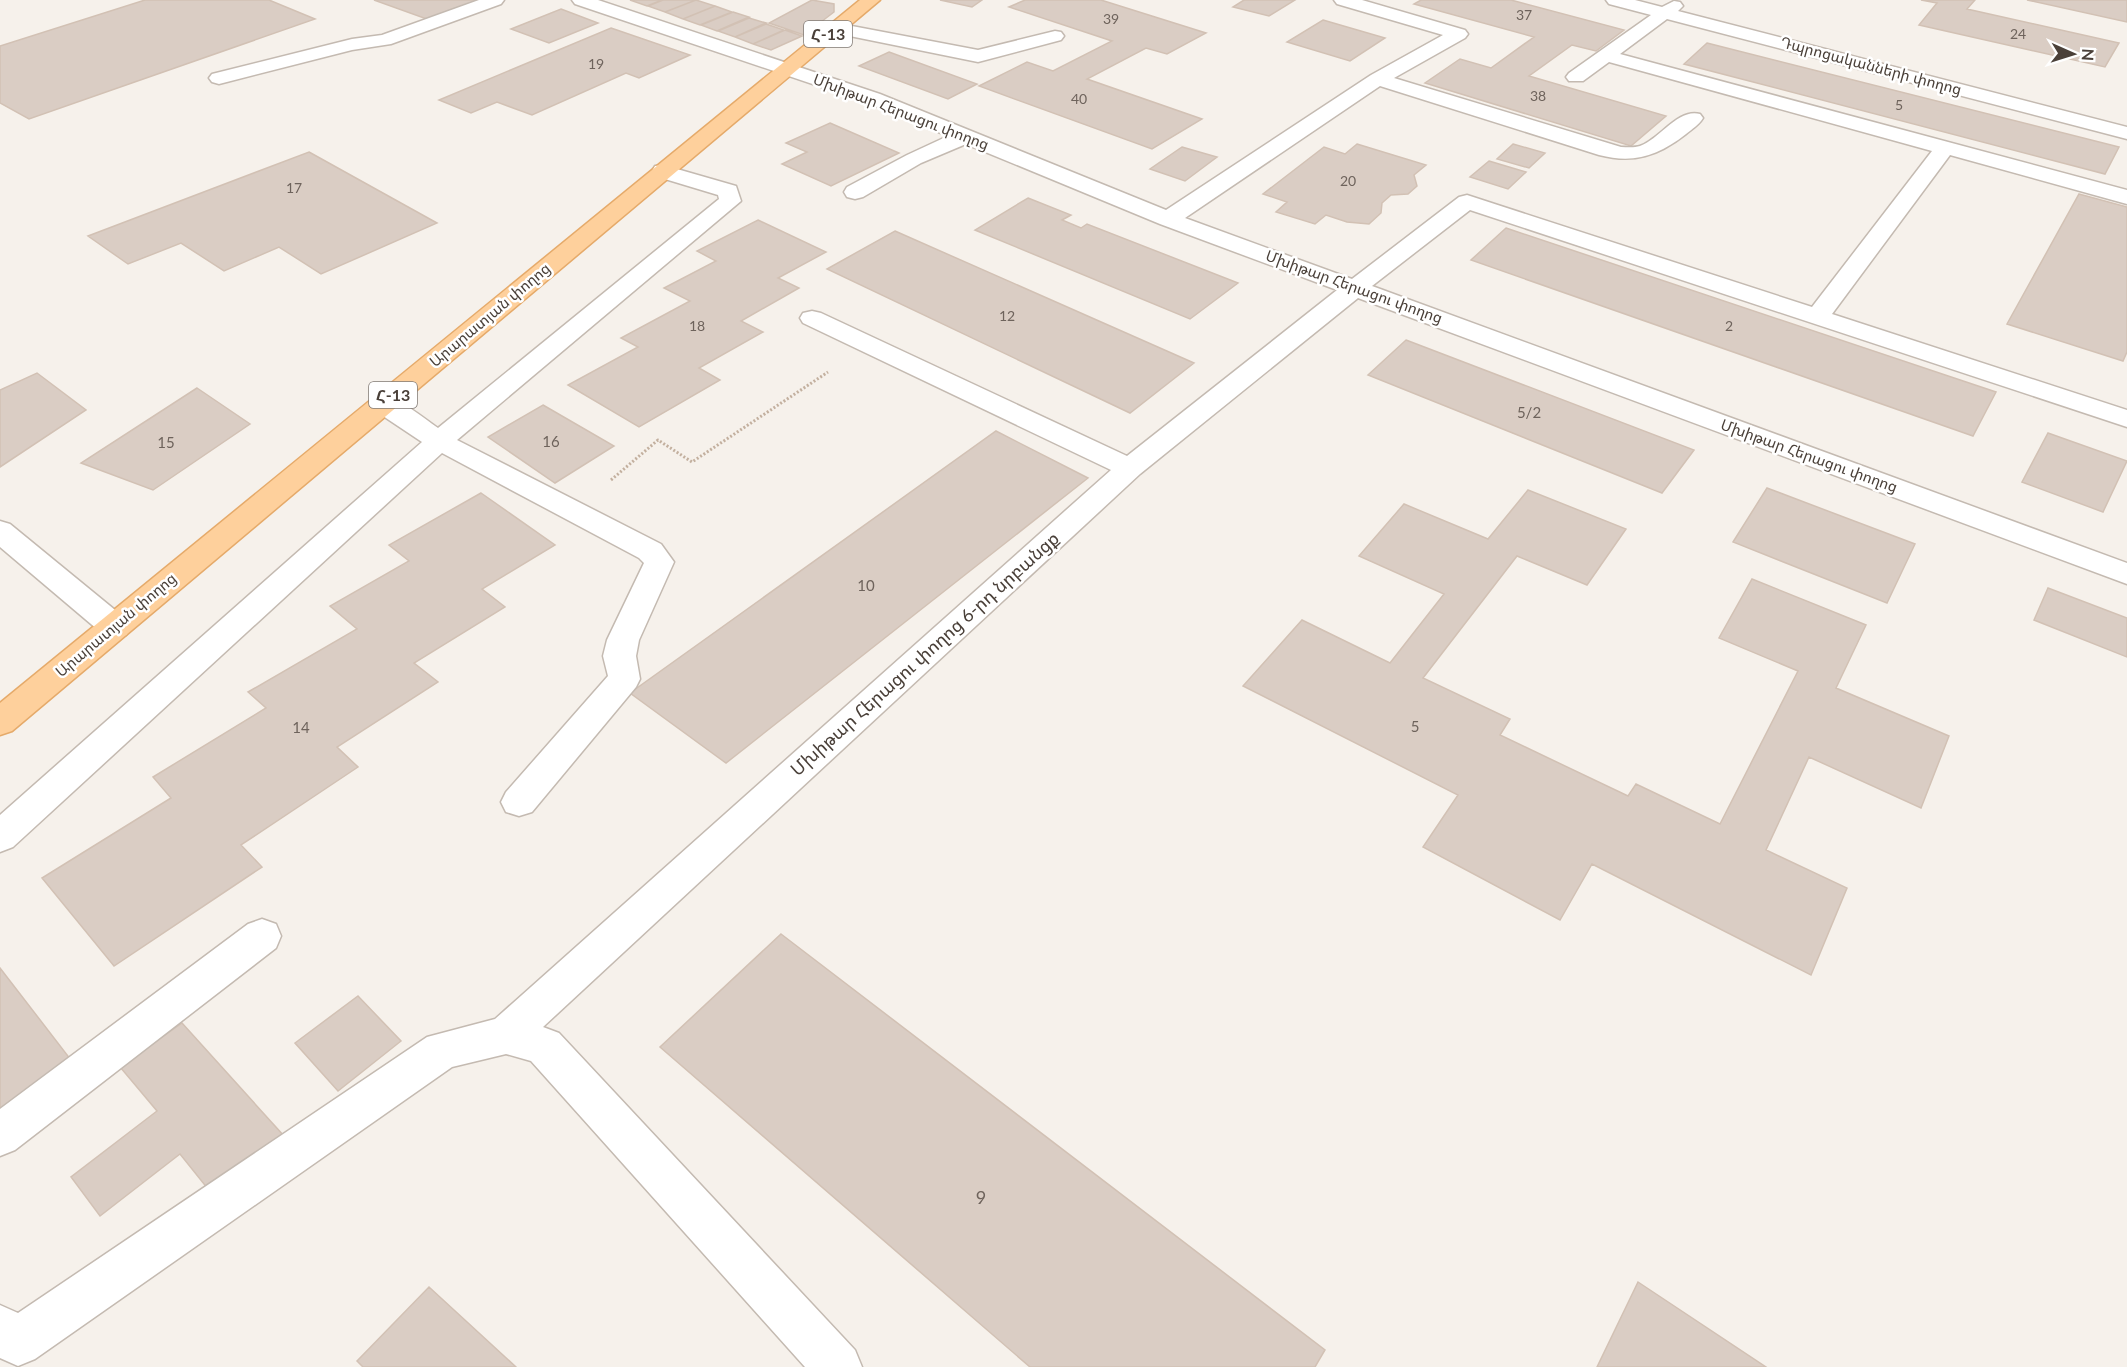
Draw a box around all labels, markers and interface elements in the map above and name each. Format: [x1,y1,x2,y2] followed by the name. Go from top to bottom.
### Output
[1516,6,1532,23] house number: 37
[1103,10,1119,27] house number: 39
[804,21,852,47] road number: Հ-13
[2043,24,2103,84] north arrow
[2010,25,2026,42] house number: 24
[1778,32,1964,99] street label: Դպրոցականների փողոց
[2079,48,2098,61] text: N
[588,55,604,72] house number: 19
[810,69,992,154] street label: Մխիթար Հերացու փողոց
[1530,87,1546,104] house number: 38
[1071,90,1087,107] house number: 40
[1895,96,1903,113] house number: 5
[1340,172,1356,189] house number: 20
[286,179,302,196] house number: 17
[1263,246,1445,327] street label: Մխիթար Հերացու փողոց
[425,258,554,371] street label: Արարատյան փողոց
[999,307,1015,324] house number: 12
[689,317,705,334] house number: 18
[1725,317,1733,334] house number: 2
[369,382,417,408] road number: Հ-13
[1517,403,1541,421] house number: 5/2
[1718,415,1900,496] street label: Մխիթար Հերացու փողոց
[542,432,560,450] house number: 16
[157,433,175,451] house number: 15
[785,527,1063,780] street label: Մխիթար Հերացու փողոց 6-րդ նրբանցք
[51,568,180,681] street label: Արարատյան փողոց
[857,576,875,594] house number: 10
[1411,717,1419,735] house number: 5
[292,718,310,736] house number: 14
[976,1186,986,1208] house number: 9

